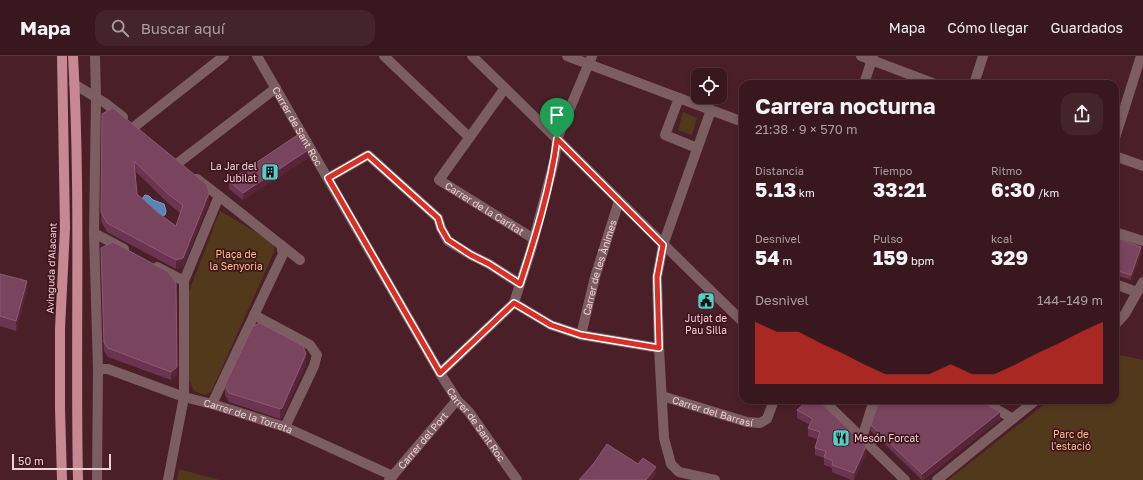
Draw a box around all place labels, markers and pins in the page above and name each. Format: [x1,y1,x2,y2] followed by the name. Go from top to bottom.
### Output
[540,98,574,139] pin
[210,160,257,184] place label: La Jar del Jubilat
[260,162,280,182] building icon: La Jar del Jubilat
[696,291,716,311] public building icon: Jutjat de Pau Silla
[685,312,727,336] place label: Jutjat de Pau Silla
[831,428,851,448] restaurant icon: Mesón Forcat
[854,432,919,444] place label: Mesón Forcat

